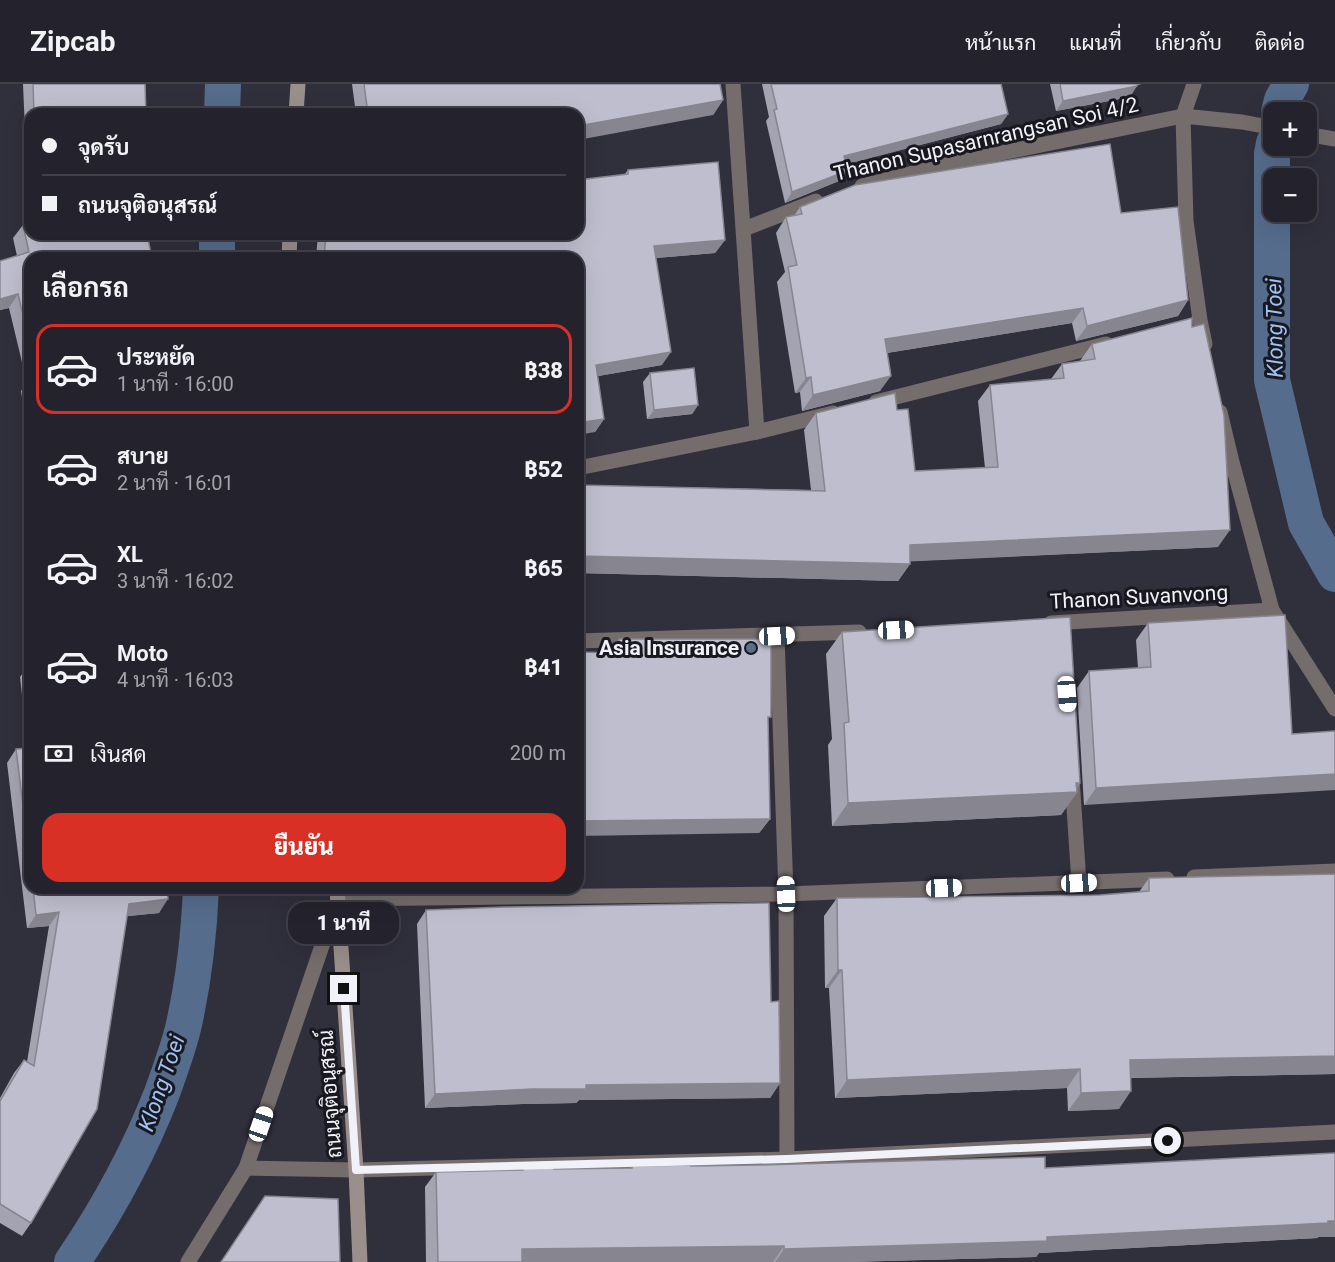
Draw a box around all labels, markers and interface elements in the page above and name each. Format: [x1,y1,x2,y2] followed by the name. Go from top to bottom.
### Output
[30,25,115,58] text: Zipcab
[965,31,1036,55] text: หน้าแรก
[1069,31,1122,55] text: แผนที่
[1155,31,1222,55] text: เกี่ยวกับ
[1255,31,1305,55] text: ติดต่อ
[831,92,1141,186] street label: Thanon Supasarnrangsan Soi 4/2
[1263,102,1317,222] map controls
[1263,102,1317,156] button: +
[78,135,129,160] text: จุดรับ
[1263,168,1317,222] button: −
[78,193,217,218] text: ถนนจุติอนุสรณ์
[42,272,129,304] text: เลือกรถ
[1261,277,1288,378] water label: Klong Toei
[45,342,99,396] icon: car
[117,345,195,370] text: ประหยัด
[524,358,563,383] text: ฿38
[117,372,234,396] text: 1 นาที · 16:00
[45,441,99,495] icon: car
[117,444,169,469] text: สบาย
[524,457,563,482] text: ฿52
[117,471,234,495] text: 2 นาที · 16:01
[45,540,99,594] icon: car
[117,542,143,567] text: XL
[524,556,563,581] text: ฿65
[117,569,234,593] text: 3 นาที · 16:02
[1049,580,1229,614] street label: Thanon Suvanvong
[878,620,914,640] car
[759,626,795,646] car
[599,636,739,660] place label: Asia Insurance
[45,639,99,693] icon: car
[117,641,168,666] text: Moto
[744,641,758,655] marker: Asia Insurance
[524,655,563,680] text: ฿41
[117,668,234,692] text: 4 นาที · 16:03
[1057,675,1077,713] car
[42,737,75,770] icon: cash
[510,741,566,765] text: 200 m
[90,742,147,767] text: เงินสด
[42,813,566,882] button: ยืนยัน
[1061,873,1097,893] car
[776,876,796,912] car
[926,878,962,898] car
[288,902,400,944] callout: 1 นาที
[317,911,370,935] text: 1 นาที
[330,975,357,1002] route end
[312,1029,348,1159] street label: ถนนจุติอนุสรณ์
[133,1031,190,1134] water label: Klong Toei
[247,1104,275,1144] car
[1154,1127,1181,1154] route start

